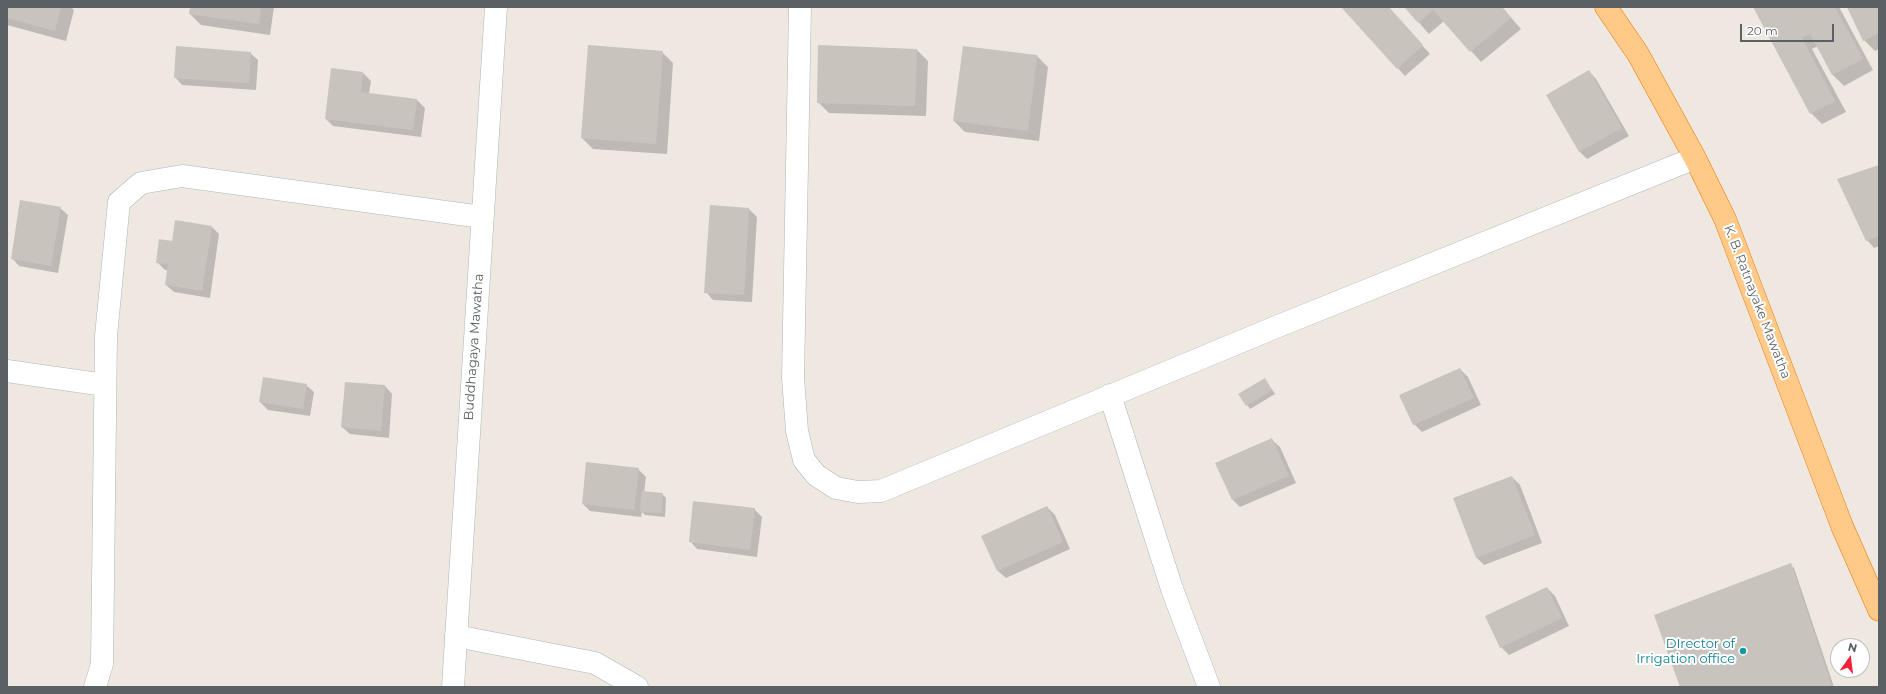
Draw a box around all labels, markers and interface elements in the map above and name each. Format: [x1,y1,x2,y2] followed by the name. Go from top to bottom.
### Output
[1742,16,1836,42] scale bar
[1747,23,1778,38] text: 20 m
[1720,223,1794,381] street label: K. B. Ratnayake Mawatha
[461,273,487,421] street label: Buddhagaya Mawatha
[1636,636,1735,667] place label: DIrector of Irrigation office
[1830,638,1870,678] north arrow
[1847,639,1859,655] text: N
[1738,646,1748,656] marker: DIrector of Irrigation office

